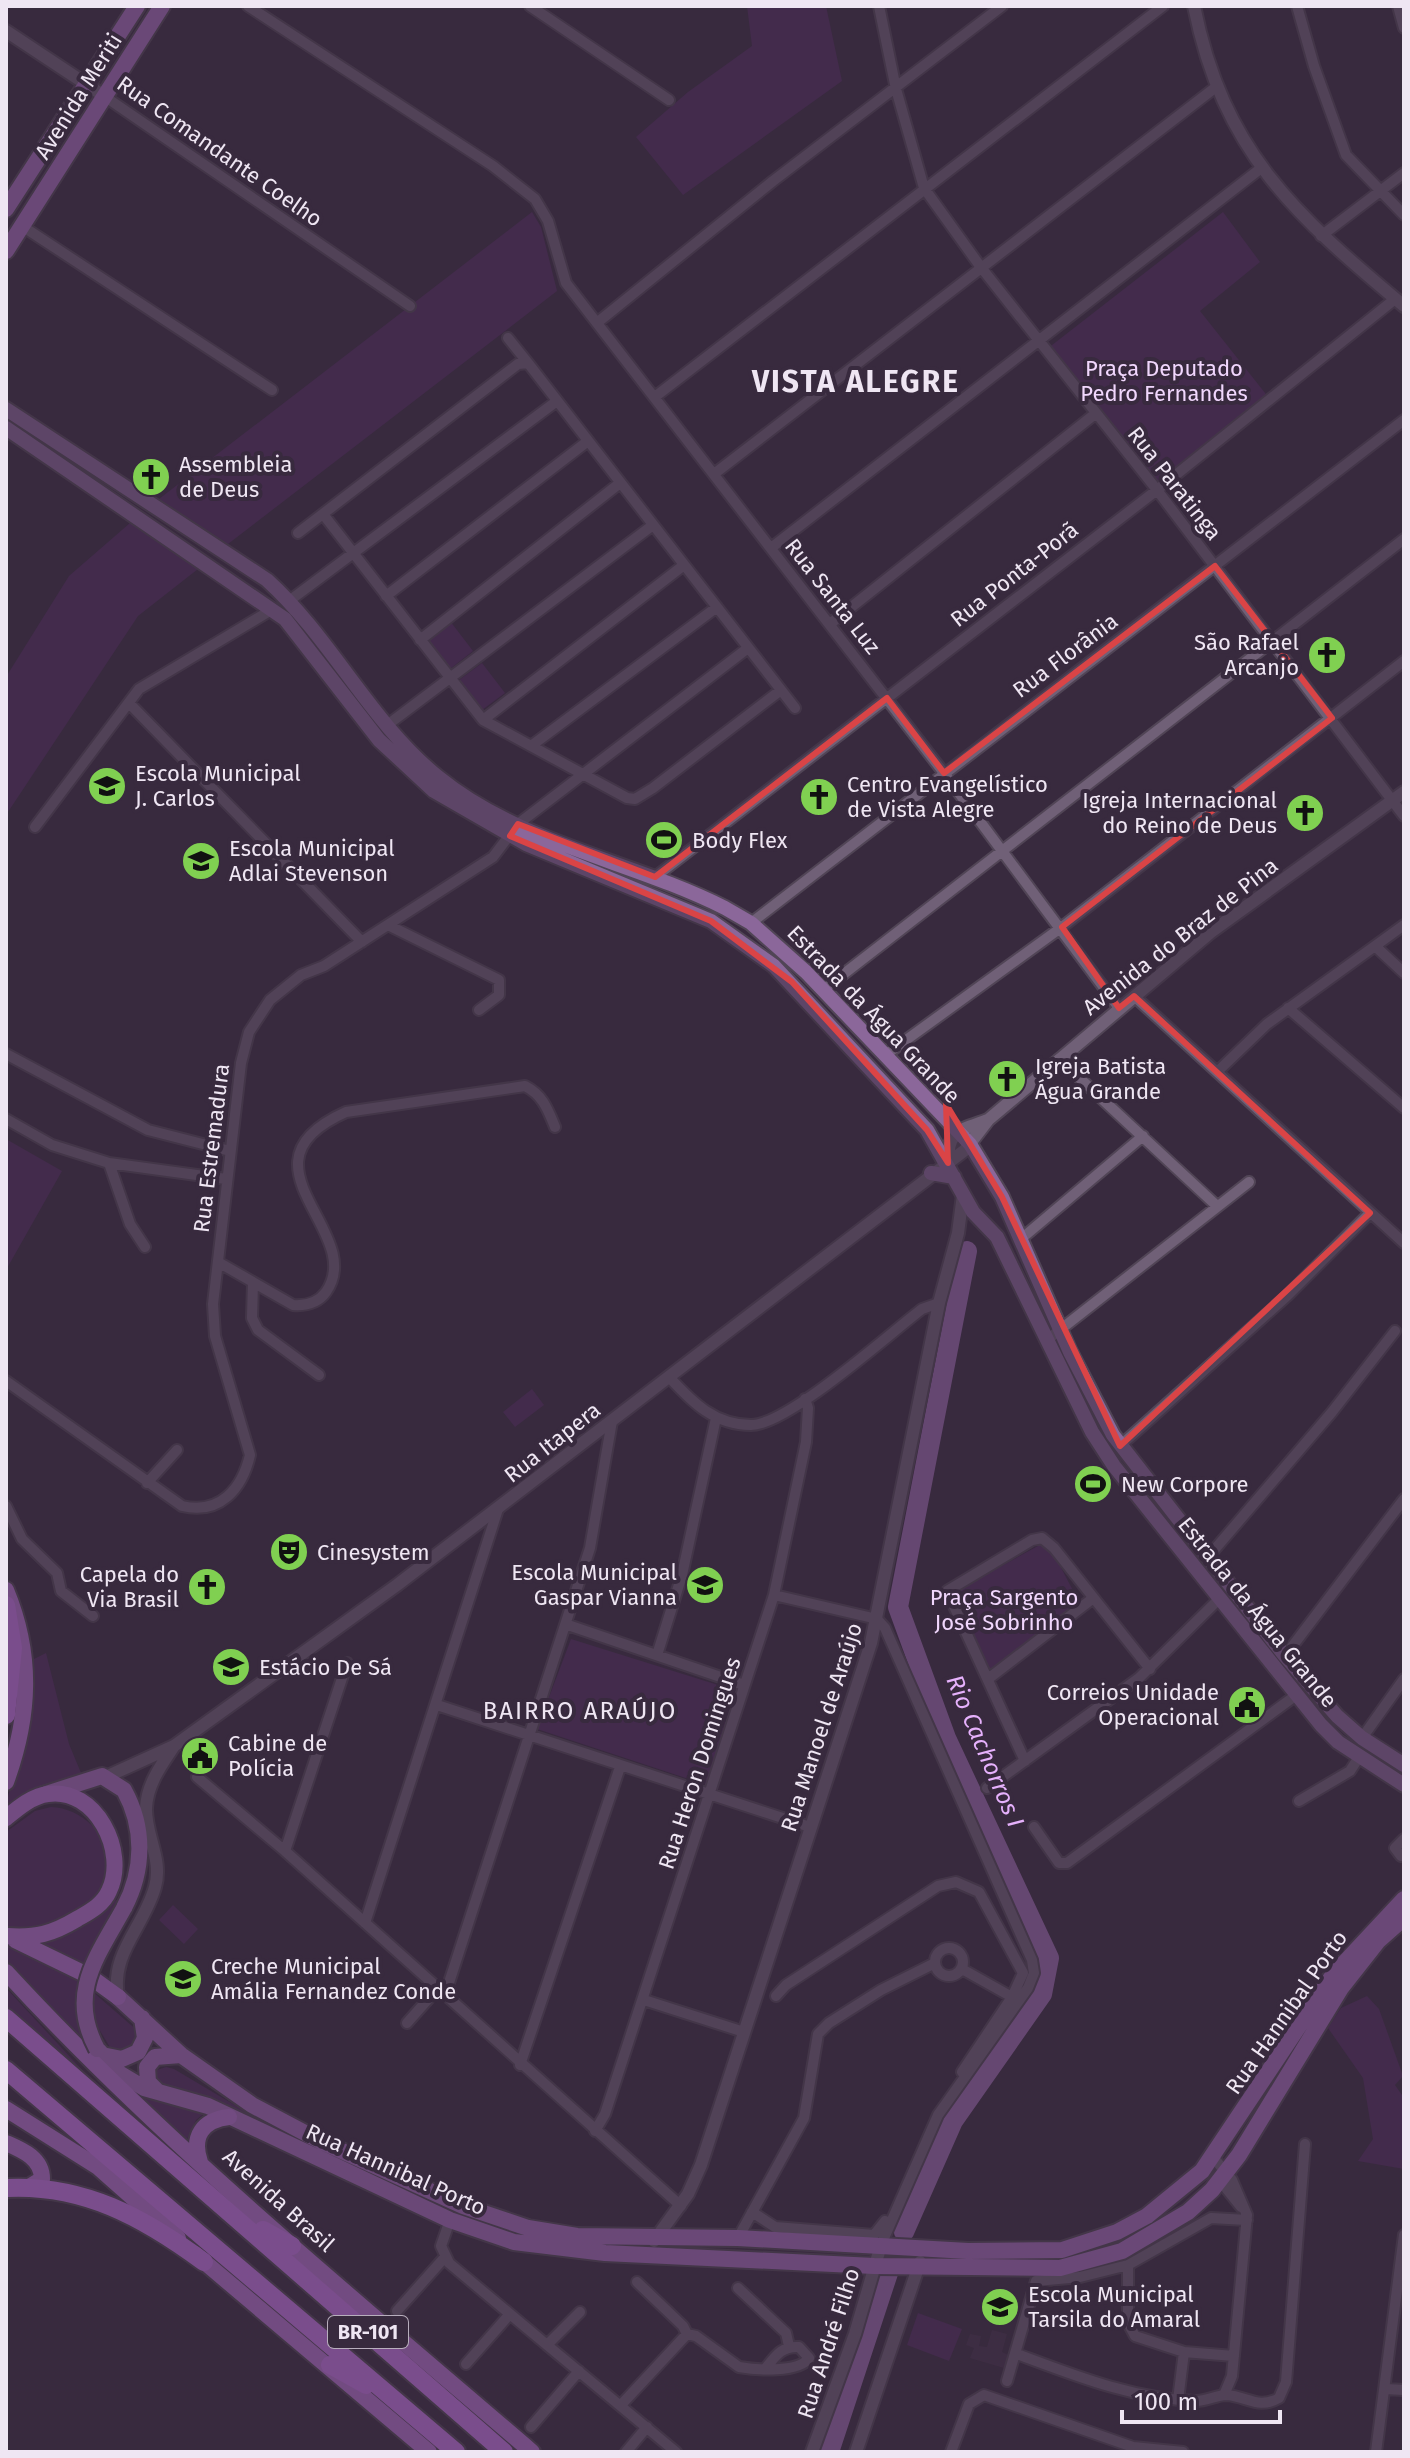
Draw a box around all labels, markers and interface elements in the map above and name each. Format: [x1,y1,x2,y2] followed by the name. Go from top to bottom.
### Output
[29,28,128,164] street label: Avenida Meriti
[112,70,328,233] street label: Rua Comandante Coelho
[1080,355,1248,407] park label: Praça Deputado Pedro Fernandes
[751,364,960,400] district label: VISTA ALEGRE
[1122,421,1227,546] street label: Rua Paratinga
[179,451,292,503] place label: Assembleia de Deus
[130,456,172,498] church icon: Assembleia de Deus
[945,516,1084,633] street label: Rua Ponta-Porã
[779,533,886,660] street label: Rua Santa Luz
[1007,607,1123,704] street label: Rua Florânia
[1194,629,1299,681] place label: São Rafael Arcanjo
[1306,634,1348,676] church icon: São Rafael Arcanjo
[135,760,301,812] place label: Escola Municipal J. Carlos
[86,765,128,807] school or university icon: Escola Municipal J. Carlos
[847,771,1048,823] place label: Centro Evangelístico de Vista Alegre
[798,776,840,818] church icon: Centro Evangelístico de Vista Alegre
[1082,787,1277,839] place label: Igreja Internacional do Reino de Deus
[1284,792,1326,834] church icon: Igreja Internacional do Reino de Deus
[643,819,685,861] sports icon: Body Flex
[692,827,788,854] place label: Body Flex
[229,835,395,887] place label: Escola Municipal Adlai Stevenson
[180,840,222,882] school or university icon: Escola Municipal Adlai Stevenson
[1077,852,1283,1021] street label: Avenida do Braz de Pina
[781,920,966,1109] street label: Estrada da Água Grande
[1035,1053,1166,1105] place label: Igreja Batista Água Grande
[986,1058,1028,1100] church icon: Igreja Batista Água Grande
[188,1062,235,1234] street label: Rua Estremadura
[499,1396,606,1488] street label: Rua Itapera
[1072,1463,1114,1505] sports icon: New Corpore
[1121,1471,1249,1498] place label: New Corpore
[1172,1512,1343,1713] street label: Estrada da Água Grande
[268,1531,310,1573] theatre icon: Cinesystem
[317,1539,430,1566] place label: Cinesystem
[511,1559,677,1611] place label: Escola Municipal Gaspar Vianna
[80,1561,179,1613] place label: Capela do Via Brasil
[684,1564,726,1606] school or university icon: Escola Municipal Gaspar Vianna
[186,1566,228,1608] church icon: Capela do Via Brasil
[930,1584,1078,1636] park label: Praça Sargento José Sobrinho
[775,1619,868,1835] street label: Rua Manoel de Araújo
[210,1646,252,1688] school or university icon: Estácio De Sá
[259,1654,392,1681] place label: Estácio De Sá
[652,1654,747,1873] street label: Rua Heron Domingues
[940,1671,1030,1831] water label: Rio Cachorros I
[1047,1679,1219,1731] place label: Correios Unidade Operacional
[1226,1684,1268,1726] public building icon: Correios Unidade Operacional
[483,1696,677,1725] district label: BAIRRO ARAÚJO
[228,1730,327,1782] place label: Cabine de Polícia
[179,1735,221,1777] public building icon: Cabine de Polícia
[1220,1925,1353,2099] street label: Rua Hannibal Porto
[211,1953,456,2005] place label: Creche Municipal Amália Fernandez Conde
[162,1958,204,2000] school or university icon: Creche Municipal Amália Fernandez Conde
[302,2118,490,2221] street label: Rua Hannibal Porto
[217,2143,340,2258] street label: Avenida Brasil
[791,2264,866,2422] street label: Rua André Filho
[1028,2281,1200,2333] place label: Escola Municipal Tarsila do Amaral
[979,2286,1021,2328] school or university icon: Escola Municipal Tarsila do Amaral
[328,2316,408,2348] road number: BR-101
[1122,2374,1280,2424] scale bar
[1134,2388,1198,2416] text: 100 m

